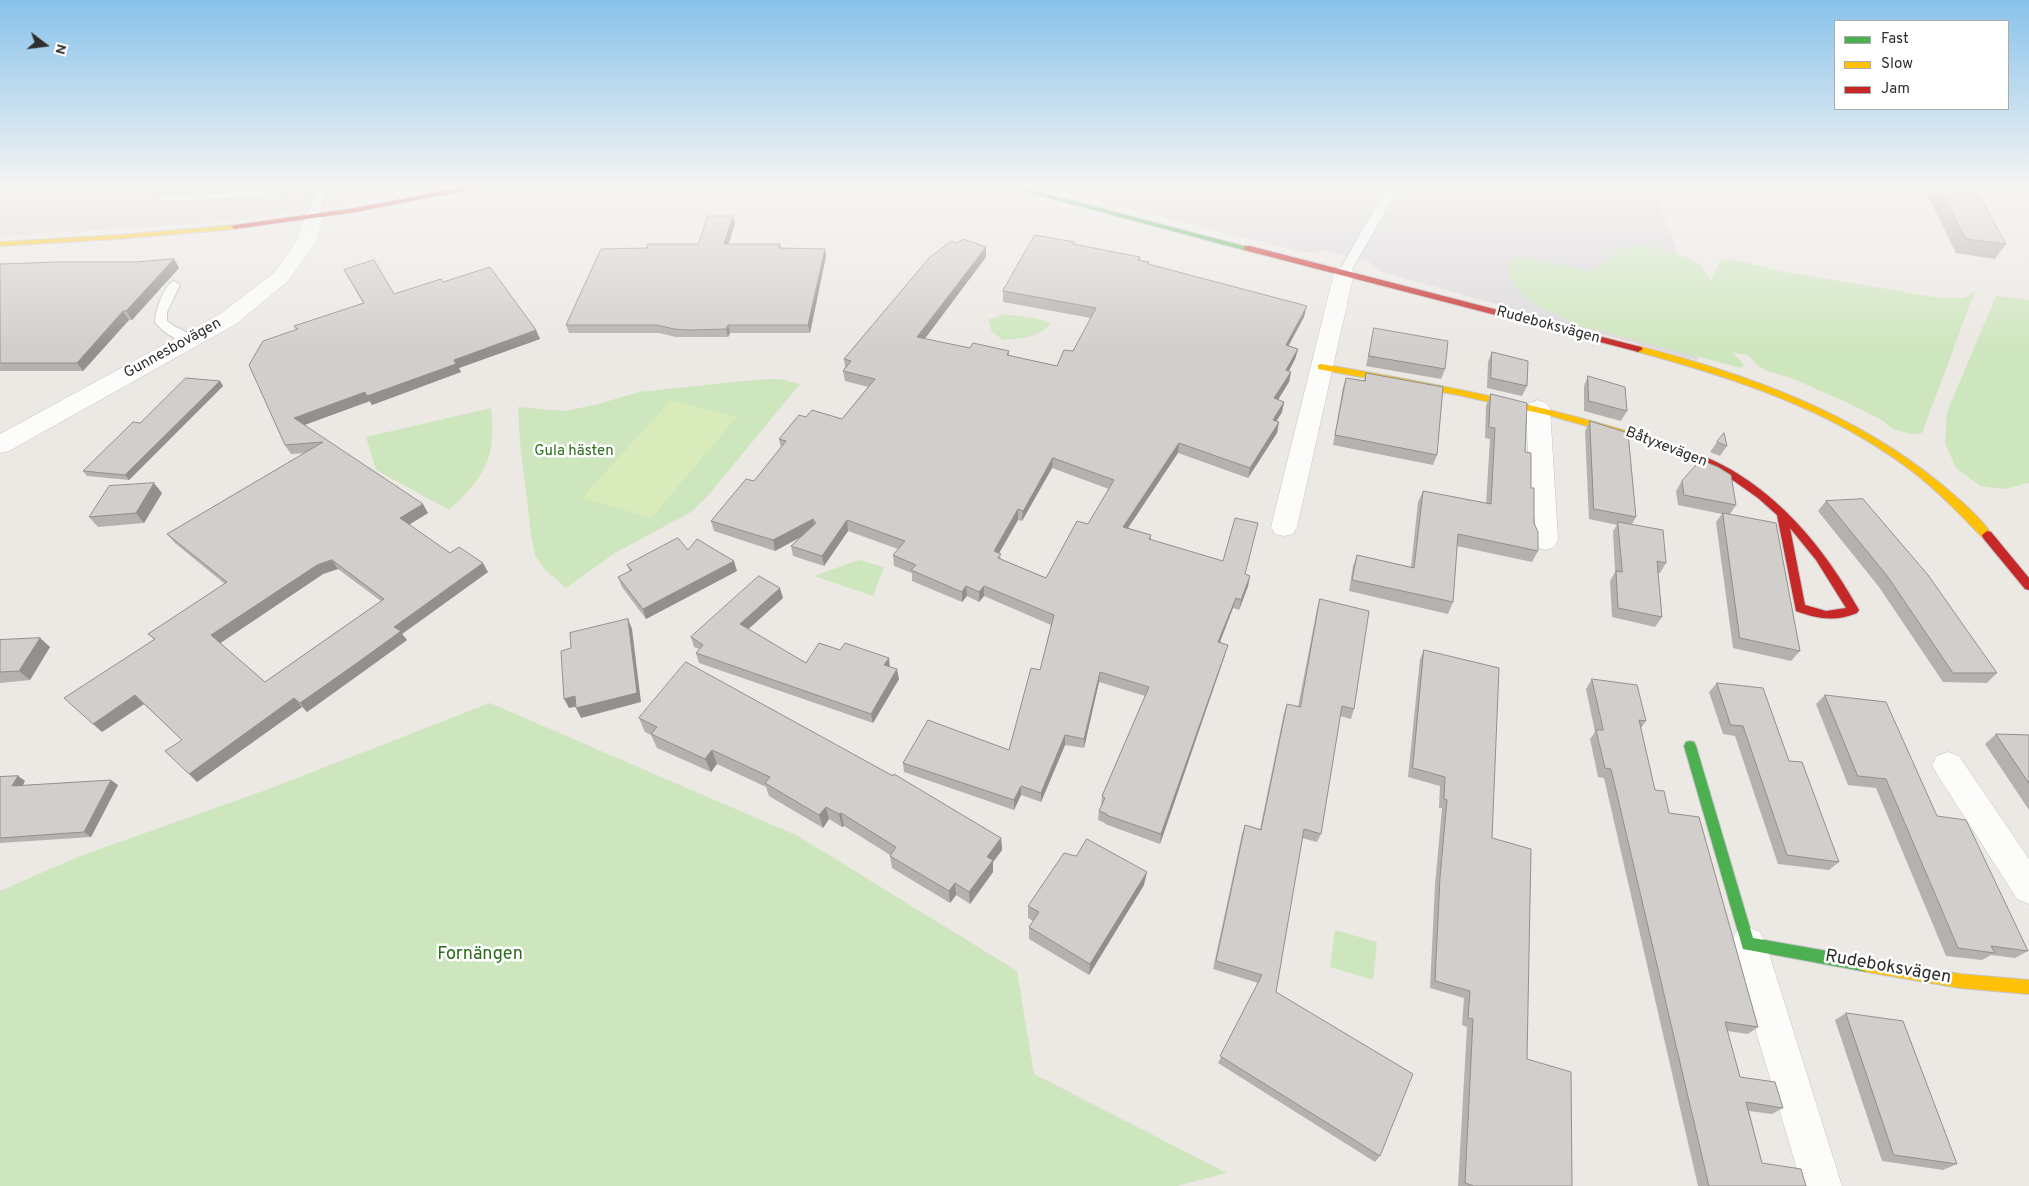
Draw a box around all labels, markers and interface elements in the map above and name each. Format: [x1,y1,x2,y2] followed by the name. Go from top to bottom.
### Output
[20,20,70,70] north arrow
[1834,20,2009,110] legend
[1881,30,1909,49] text: Fast
[50,42,69,56] text: N
[1881,55,1913,74] text: Slow
[1881,80,1910,99] text: Jam
[1494,304,1602,348] street label: Rudeboksvägen
[121,315,225,383] street label: Gunnesbovägen
[1623,424,1709,472] street label: Båtyxevägen
[534,443,614,461] park label: Gula hästen
[437,944,523,966] park label: Fornängen
[1823,946,1953,990] street label: Rudeboksvägen

